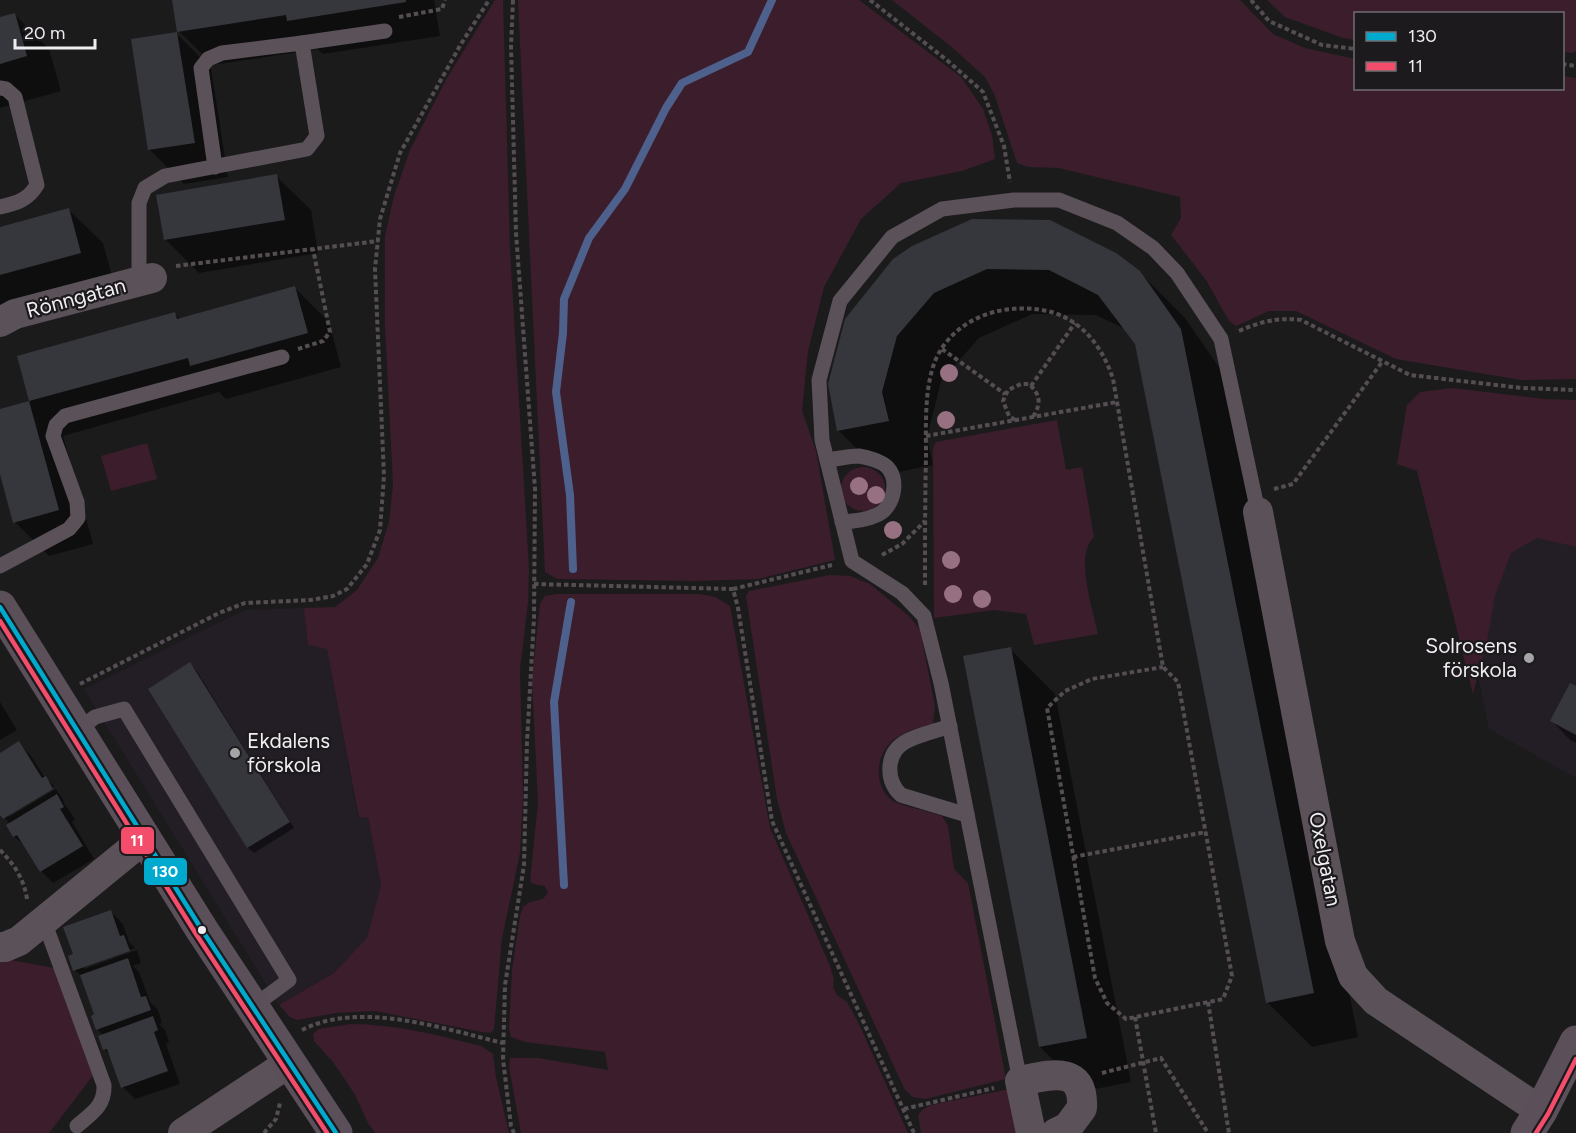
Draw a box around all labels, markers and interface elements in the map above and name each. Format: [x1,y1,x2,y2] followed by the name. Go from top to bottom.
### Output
[15,12,94,50] scale bar
[1354,12,1564,90] legend
[24,22,65,44] text: 20 m
[1408,25,1437,47] text: 130
[1408,55,1423,77] text: 11
[23,272,128,323] street label: Rönngatan
[1425,633,1517,682] place label: Solrosens förskola
[1522,651,1536,665] marker: Solrosens förskola
[247,728,330,777] place label: Ekdalens förskola
[228,746,242,760] marker: Ekdalens förskola
[1304,810,1347,908] street label: Oxelgatan
[120,826,155,855] line badge: 11
[130,831,144,850] text: 11
[143,857,188,886] line badge: 130
[152,862,178,881] text: 130
[196,924,208,936] unlabelled marker

